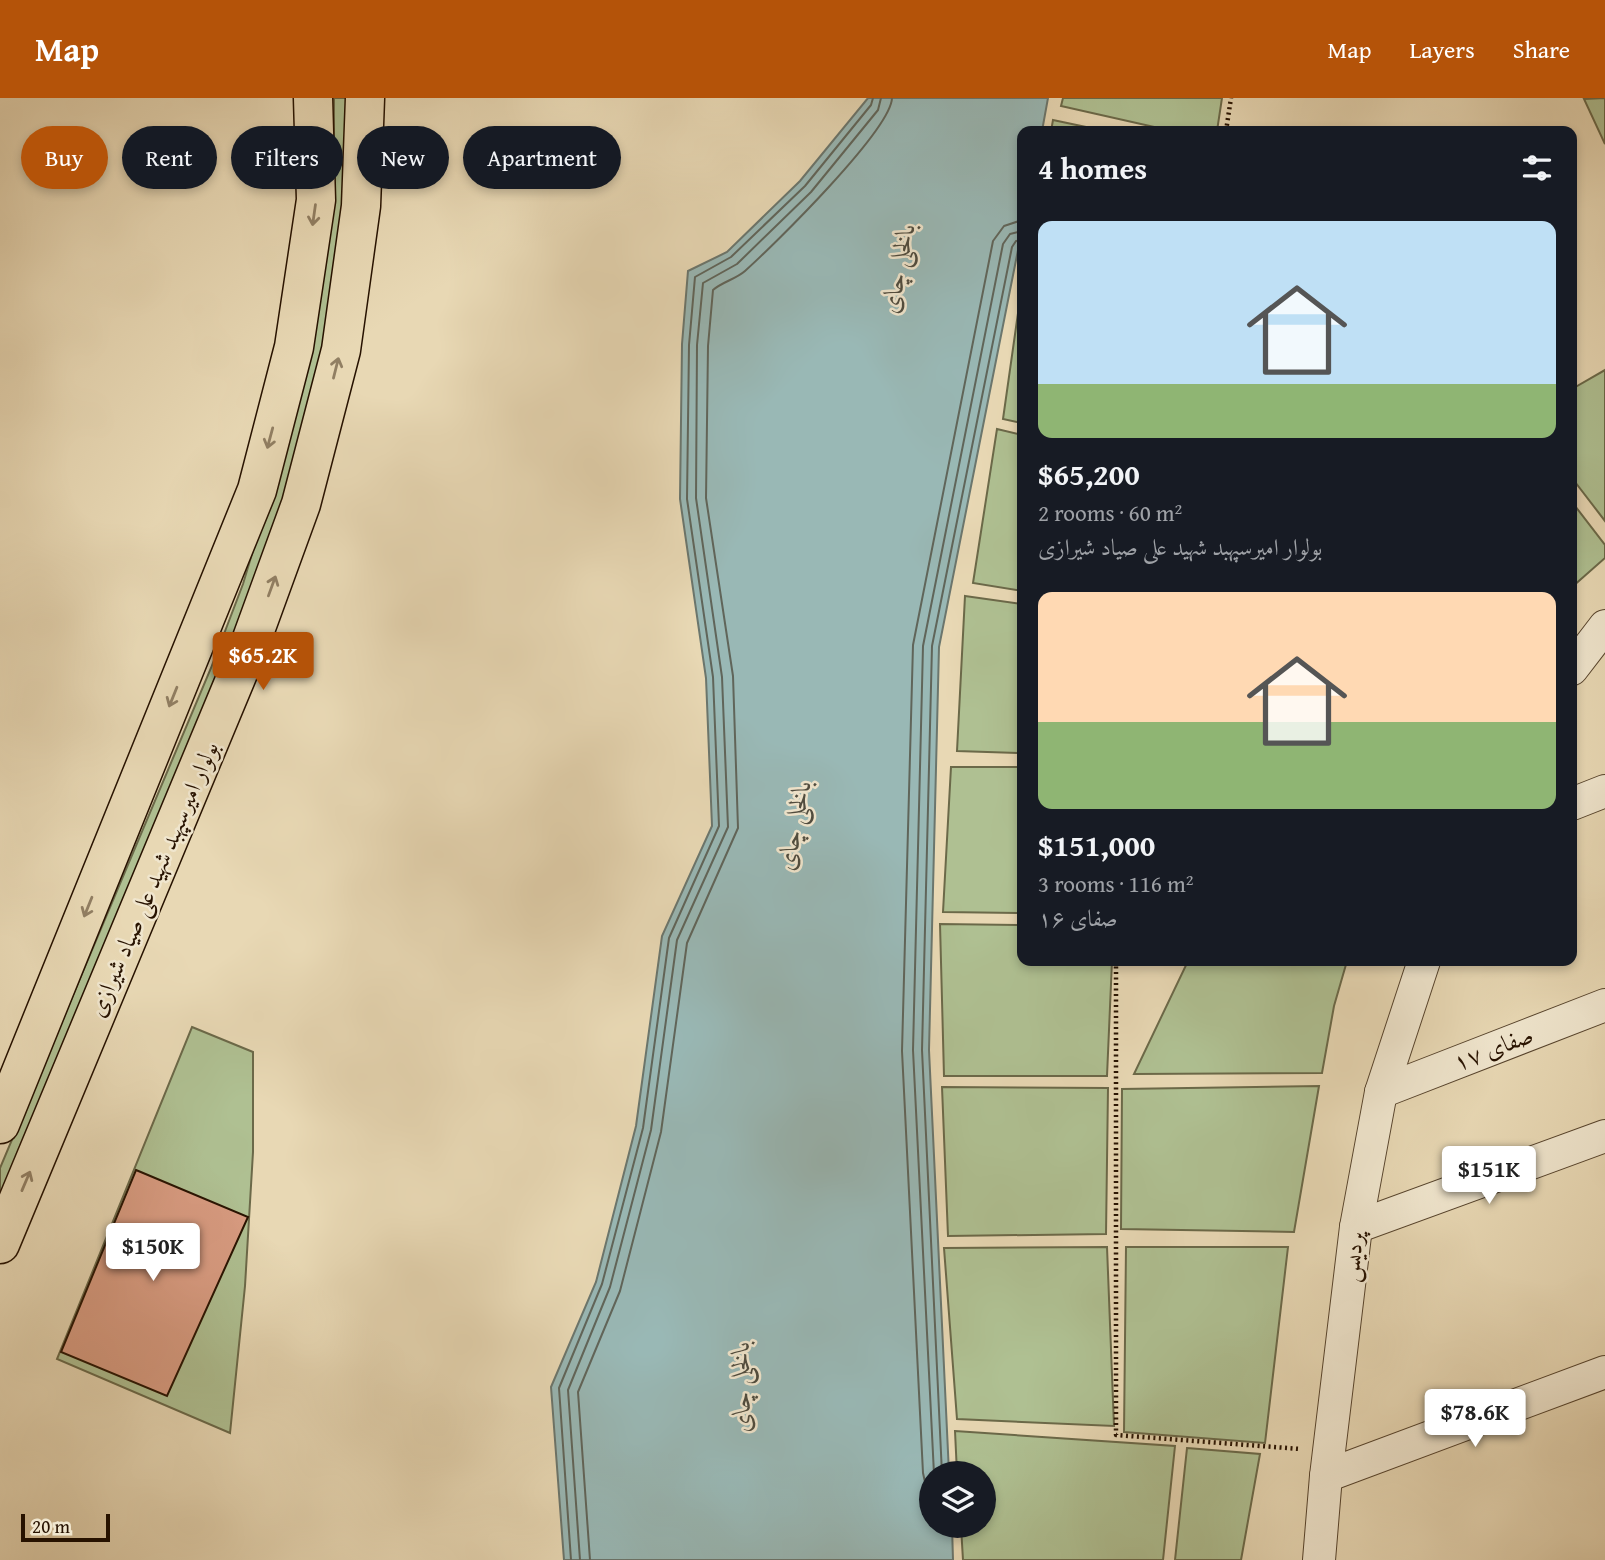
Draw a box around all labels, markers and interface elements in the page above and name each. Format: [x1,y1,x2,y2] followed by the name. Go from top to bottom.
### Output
[35,25,99,73] text: Map
[1328,32,1371,67] text: Map
[1409,32,1475,67] text: Layers
[1513,32,1570,67] text: Share
[21,126,108,189] chip: Buy
[122,126,217,189] chip: Rent
[231,126,343,189] chip: Filters
[357,126,449,189] chip: New
[463,126,621,189] chip: Apartment
[1038,146,1147,190] text: 4 homes
[1518,149,1556,187] icon: filters
[307,203,320,226] one-way arrow
[869,219,925,317] water label: بالخلی چای
[1234,267,1360,393] icon: home
[330,357,343,380] one-way arrow
[263,426,276,449] one-way arrow
[1038,452,1140,496] text: $65,200
[1038,496,1182,529] text: 2 rooms · 60 m²
[1038,530,1322,563] text: بولوار امیرسپهبد شهید علی صیاد شیرازی
[267,575,279,597] one-way arrow
[206,632,320,692] pin: $65.2K
[229,638,297,671] text: $65.2K
[1234,638,1360,764] icon: home
[166,685,179,707] one-way arrow
[79,736,227,1022] street label: بولوار امیرسپهبد شهید علی صیاد شیرازی
[765,776,821,874] water label: بالخلی چای
[1038,823,1155,867] text: $151,000
[1038,867,1193,900] text: 3 rooms · 116 m²
[80,896,93,918] one-way arrow
[1038,901,1118,934] text: صفای ۱۶
[1448,1017,1538,1079] street label: صفای ۱۷
[1440,1146,1538,1206] pin: $151K
[1458,1152,1520,1185] text: $151K
[21,1171,34,1192] one-way arrow
[104,1224,202,1283] pin: $150K
[1332,1227,1373,1284] street label: پردیس
[122,1229,184,1262] text: $150K
[720,1341,760,1433] water label: بالخلی چای
[1418,1390,1532,1449] pin: $78.6K
[1441,1395,1509,1428] text: $78.6K
[919,1461,996,1538] map controls
[919,1461,996,1538] button: layers
[21,1511,110,1543] scale bar
[32,1512,70,1540] text: 20 m

